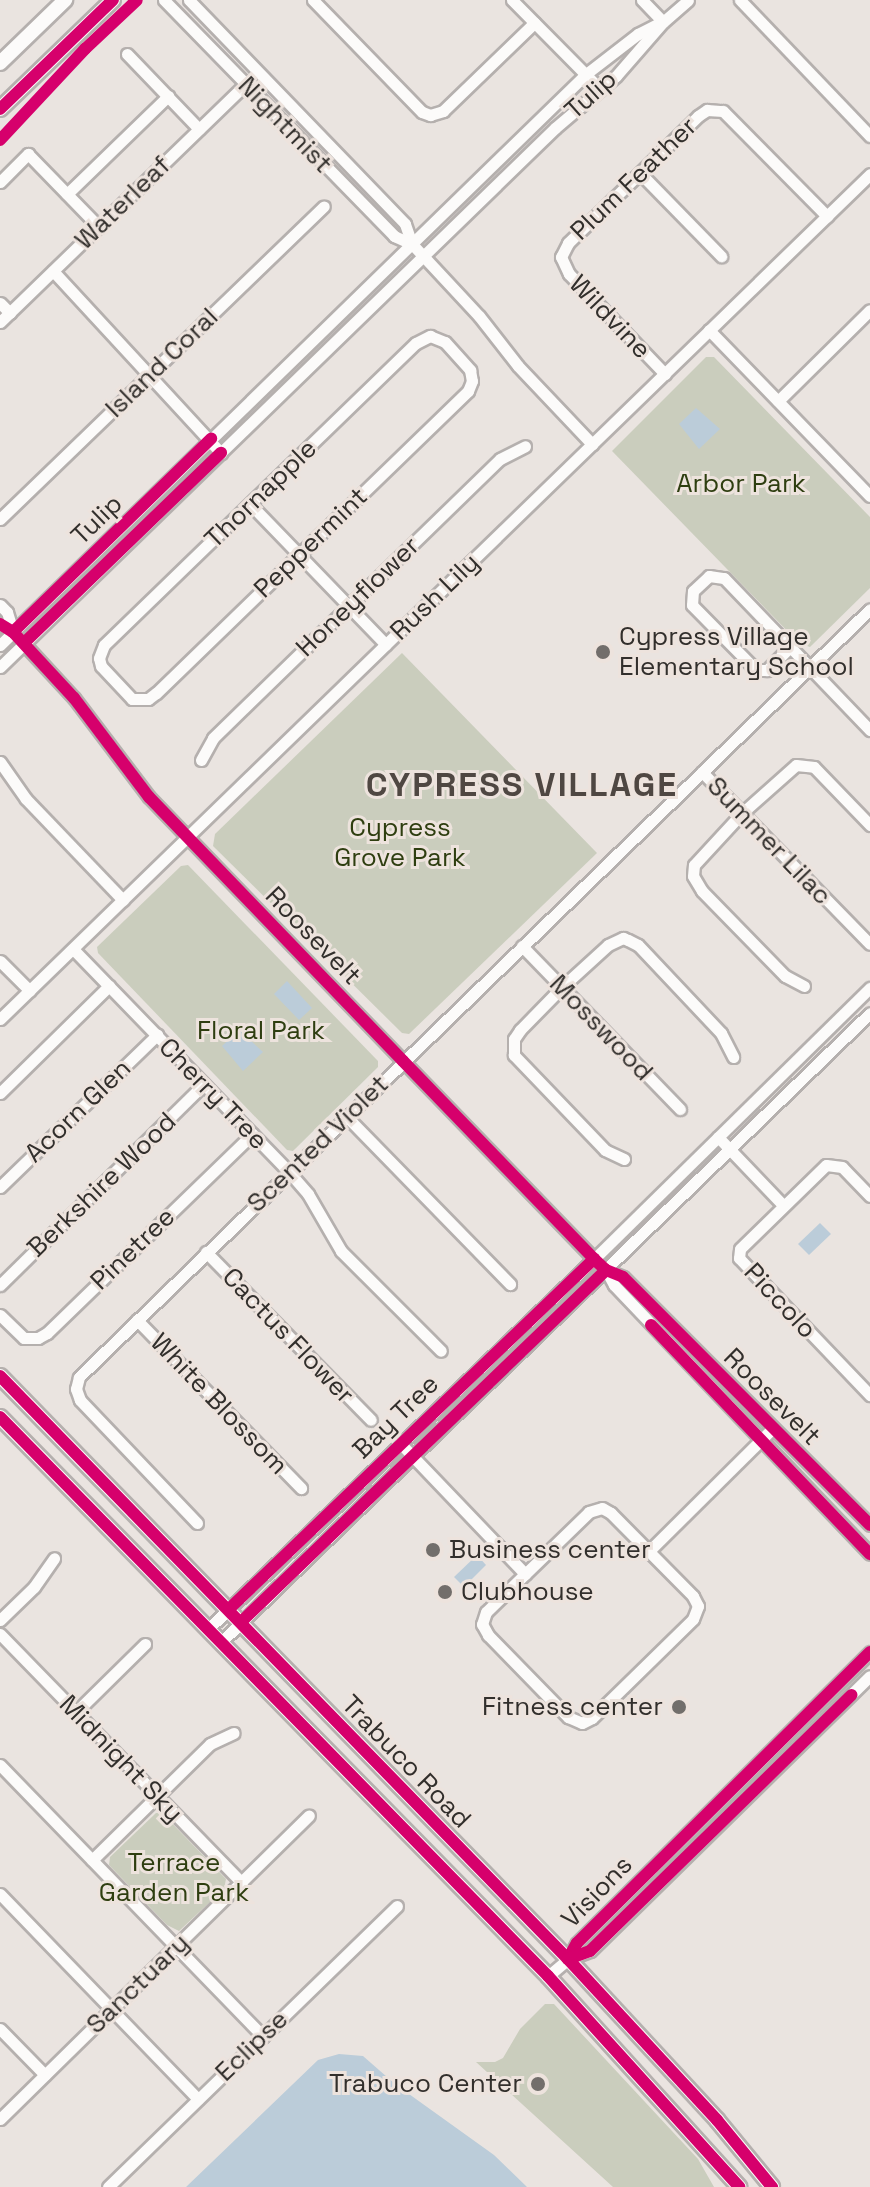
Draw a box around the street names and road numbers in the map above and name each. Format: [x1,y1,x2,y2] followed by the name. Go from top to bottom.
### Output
[559,64,623,126] street label: Tulip
[231,70,339,180] street label: Nightmist
[564,111,704,247] street label: Plum Feather
[69,150,177,256] street label: Waterleaf
[563,269,657,365] street label: Wildvine
[99,302,225,424] street label: Island Coral
[199,433,323,555] street label: Thornapple
[248,481,374,605] street label: Peppermint
[65,488,129,552] street label: Tulip
[290,530,426,664] street label: Honeyflower
[384,547,486,647] street label: Rush Lily
[700,771,838,911] street label: Summer Lilac
[259,880,367,992] street label: Roosevelt
[543,969,659,1087] street label: Mosswood
[152,1031,274,1157] street label: Cherry Tree
[19,1053,137,1169] street label: Acorn Glen
[241,1069,395,1219] street label: Scented Violet
[21,1106,183,1264] street label: Berkshire Wood
[84,1201,182,1297] street label: Pinetree
[737,1257,823,1345] street label: Piccolo
[215,1262,361,1410] street label: Cactus Flower
[144,1327,294,1481] street label: White Blossom
[717,1342,827,1452] street label: Roosevelt
[346,1368,446,1466] street label: Bay Tree
[53,1689,189,1829] street label: Midnight Sky
[335,1689,477,1835] street label: Trabuco Road
[555,1849,639,1935] street label: Visions
[80,1927,196,2041] street label: Sanctuary
[209,2004,295,2088] street label: Eclipse

